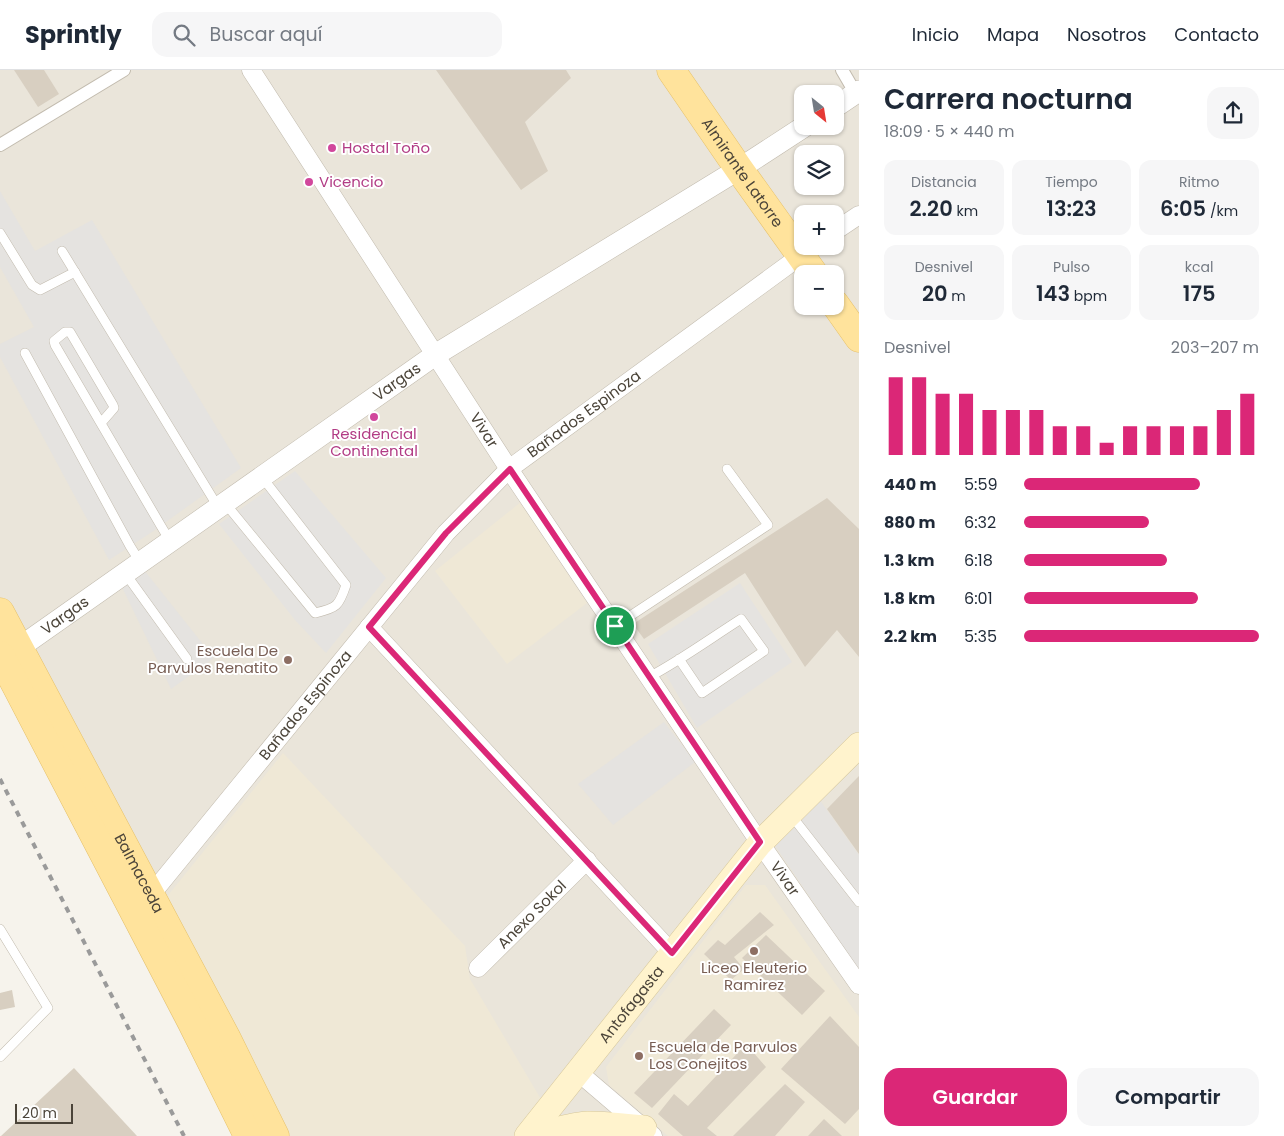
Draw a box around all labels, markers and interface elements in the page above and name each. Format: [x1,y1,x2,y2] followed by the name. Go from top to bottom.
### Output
[152,12,502,57] search box
[25,18,122,51] text: Sprintly
[170,21,198,49] icon: search
[210,21,322,48] text: Buscar aquí
[912,22,959,47] text: Inicio
[987,22,1039,47] text: Mapa
[1067,22,1146,47] text: Nosotros
[1174,22,1259,47] text: Contacto
[884,80,1133,119] text: Carrera nocturna
[794,85,844,135] north arrow
[794,85,844,315] map controls
[1207,87,1259,139] button: share
[697,113,788,231] street label: Almirante Latorre
[884,120,1015,143] text: 18:09 · 5 × 440 m
[342,137,430,158] place label: Hostal Toño
[326,142,338,154] marker: Hostal Toño
[794,145,844,195] button: layers
[319,171,383,192] place label: Vicencio
[911,172,977,192] text: Distancia
[1045,172,1098,192] text: Tiempo
[1179,172,1219,192] text: Ritmo
[303,176,315,188] marker: Vicencio
[910,194,953,223] text: 2.20
[1046,194,1097,223] text: 13:23
[1160,194,1206,223] text: 6:05
[953,201,978,221] text: km
[1206,201,1238,221] text: /km
[794,205,844,255] button: +
[915,257,973,277] text: Desnivel
[1053,257,1090,277] text: Pulso
[1185,257,1213,277] text: kcal
[794,265,844,315] button: −
[922,279,948,308] text: 20
[1036,279,1070,308] text: 143
[1183,279,1215,308] text: 175
[948,286,966,306] text: m
[1070,286,1107,306] text: bpm
[884,336,951,359] text: Desnivel
[1171,336,1259,359] text: 203–207 m
[368,357,425,406] street label: Vargas
[523,365,645,462] street label: Bañados Espinoza
[465,408,504,452] street label: Vivar
[368,411,380,423] marker: Residencial Continental
[330,423,418,461] place label: Residencial Continental
[884,473,936,496] text: 440 m
[964,473,998,496] text: 5:59
[884,511,936,534] text: 880 m
[964,511,996,534] text: 6:32
[884,549,934,572] text: 1.3 km
[964,549,993,572] text: 6:18
[884,587,935,610] text: 1.8 km
[964,587,993,610] text: 6:01
[36,591,93,639] street label: Vargas
[594,605,636,647] pin
[601,612,629,640] icon: arrive
[884,625,937,648] text: 2.2 km
[964,625,997,648] text: 5:35
[148,640,278,678] place label: Escuela De Parvulos Renatito
[254,645,356,764] street label: Bañados Espinoza
[282,654,294,666] marker: Escuela De Parvulos Renatito
[110,830,169,917] street label: Balmaceda
[766,857,805,900] street label: Vivar
[493,875,571,953] street label: Anexo Sokol
[748,945,760,957] marker: Liceo Eleuterio Ramirez
[701,957,807,995] place label: Liceo Eleuterio Ramirez
[594,961,669,1047] street label: Antofagasta
[649,1036,798,1074] place label: Escuela de Parvulos Los Conejitos
[633,1050,645,1062] marker: Escuela de Parvulos Los Conejitos
[884,1068,1067,1126] button: Guardar
[1077,1068,1259,1126] button: Compartir
[15,1101,72,1124] scale bar
[22,1103,57,1123] text: 20 m

